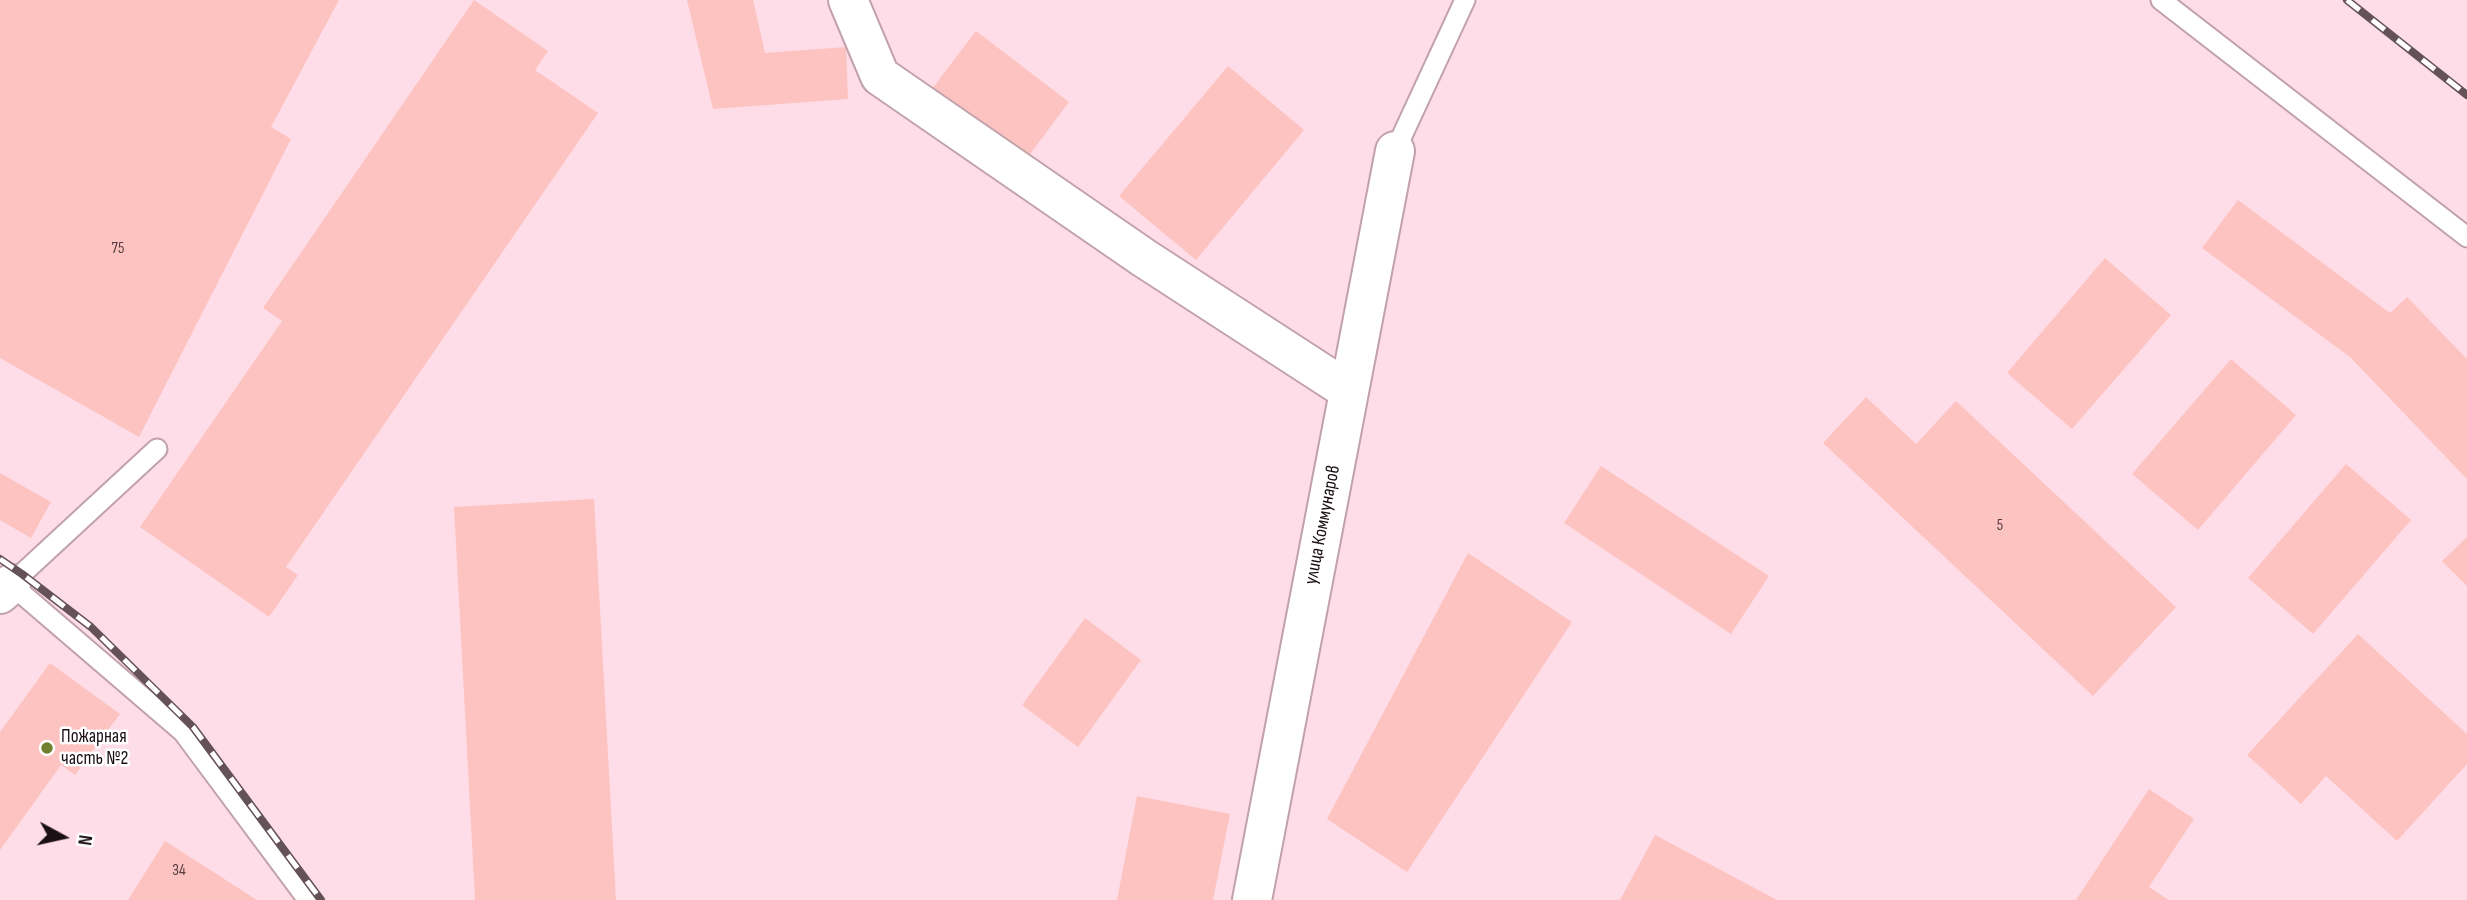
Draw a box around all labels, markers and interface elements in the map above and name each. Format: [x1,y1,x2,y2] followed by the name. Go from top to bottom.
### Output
[112,239,124,259] house number: 75
[1300,463,1346,587] street label: улица Коммунаров
[1997,516,2003,536] house number: 5
[61,726,128,770] place label: Пожарная часть №2
[39,740,55,756] marker: Пожарная часть №2
[28,802,98,872] north arrow
[72,833,96,847] text: N
[172,861,186,881] house number: 34

